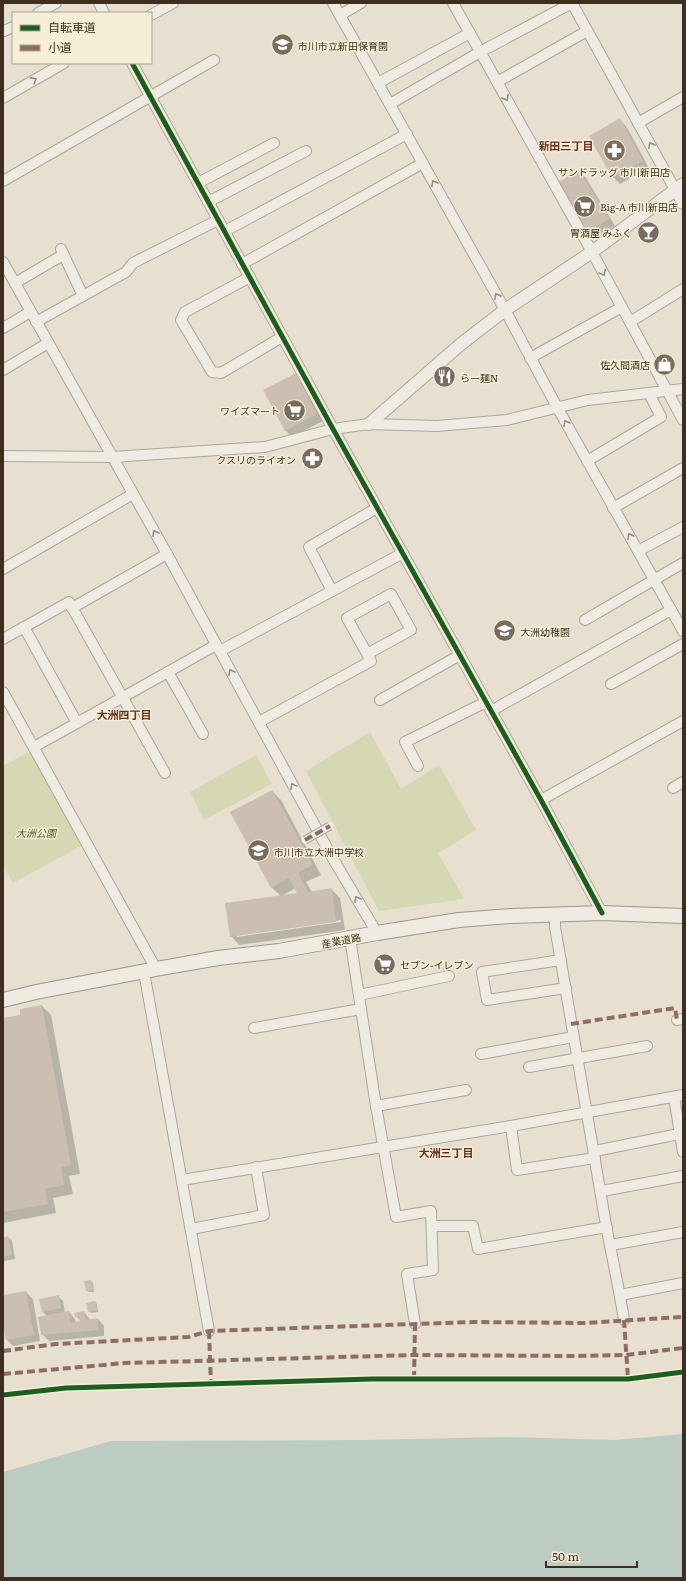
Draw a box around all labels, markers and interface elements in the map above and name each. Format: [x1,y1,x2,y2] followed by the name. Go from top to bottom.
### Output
[12,12,152,64] legend
[48,18,96,36] text: 自転車道
[270,32,296,58] school or university icon: 市川市立新田保育園
[48,38,72,56] text: 小道
[298,38,388,53] place label: 市川市立新田保育園
[30,78,37,85] one-way arrow
[502,94,509,101] one-way arrow
[539,137,594,153] district label: 新田三丁目
[601,138,627,164] pharmacy icon: サンドラッグ 市川新田店
[648,142,655,149] one-way arrow
[558,164,670,179] place label: サンドラッグ 市川新田店
[431,180,438,187] one-way arrow
[571,193,597,219] supermarket icon: Big-A 市川新田店
[600,199,678,214] place label: Big-A 市川新田店
[635,219,661,245] bar icon: 胃酒屋 みふく
[570,225,632,240] place label: 胃酒屋 みふく
[599,269,606,276] one-way arrow
[495,293,502,300] one-way arrow
[652,351,678,377] shop icon: 佐久間酒店
[600,357,650,372] place label: 佐久間酒店
[432,364,458,390] restaurant icon: らー麺N
[460,370,498,385] place label: らー麺N
[282,397,308,423] supermarket icon: ワイズマート
[220,403,280,418] place label: ワイズマート
[563,420,570,427] one-way arrow
[299,446,325,472] pharmacy icon: クスリのライオン
[216,452,296,467] place label: クスリのライオン
[153,530,160,537] one-way arrow
[627,533,634,540] one-way arrow
[491,618,517,644] school or university icon: 大洲幼稚園
[520,624,570,639] place label: 大洲幼稚園
[228,669,236,676] one-way arrow
[97,706,152,722] district label: 大洲四丁目
[291,783,298,790] one-way arrow
[16,825,58,840] park label: 大洲公園
[246,838,272,864] school or university icon: 市川市立大洲中学校
[274,844,364,859] place label: 市川市立大洲中学校
[354,896,361,903] one-way arrow
[320,929,362,951] street label: 産業道路
[371,951,397,977] supermarket icon: セブン-イレブン
[400,957,474,972] place label: セブン-イレブン
[419,1144,474,1160] district label: 大洲三丁目
[546,1543,637,1569] scale bar
[552,1547,579,1565] text: 50 m

